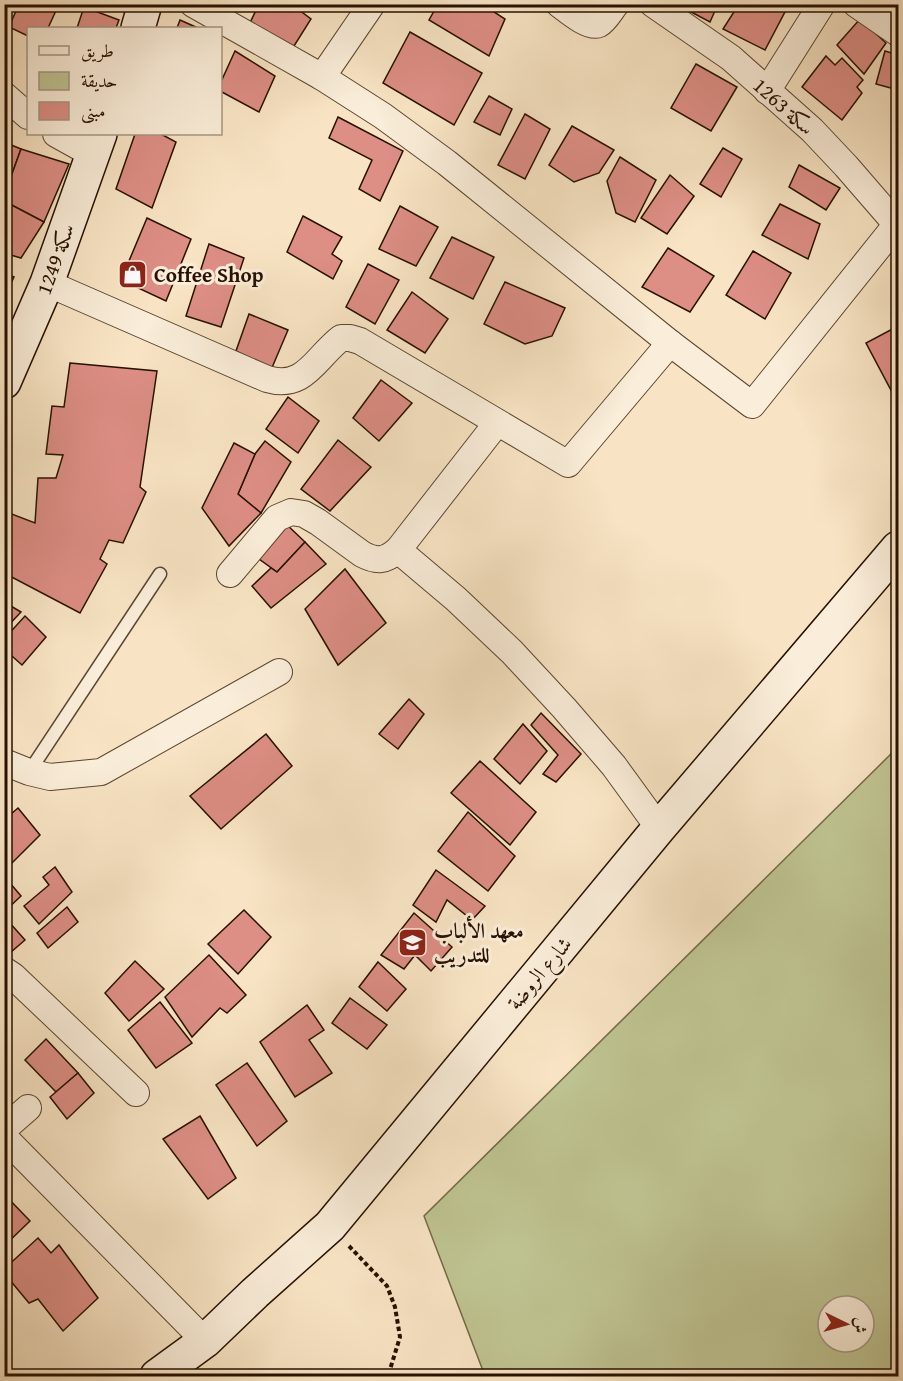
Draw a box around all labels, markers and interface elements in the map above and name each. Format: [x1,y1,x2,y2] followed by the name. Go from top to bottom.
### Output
[27,27,222,135] legend
[81,37,114,64] text: طريق
[81,67,117,94] text: حديقة
[746,70,822,142] street label: سكة 1263
[81,97,106,124] text: مبنى
[28,219,82,299] street label: سكة 1249
[117,258,149,290] shop icon: Coffee Shop
[154,259,264,290] place label: Coffee Shop
[434,915,524,970] place label: معهد الألباب للتدريب
[397,926,429,958] school or university icon: معهد الألباب للتدريب
[499,930,581,1018] street label: شارع الروضة
[816,1294,876,1354] north arrow
[848,1316,874,1334] text: ش

